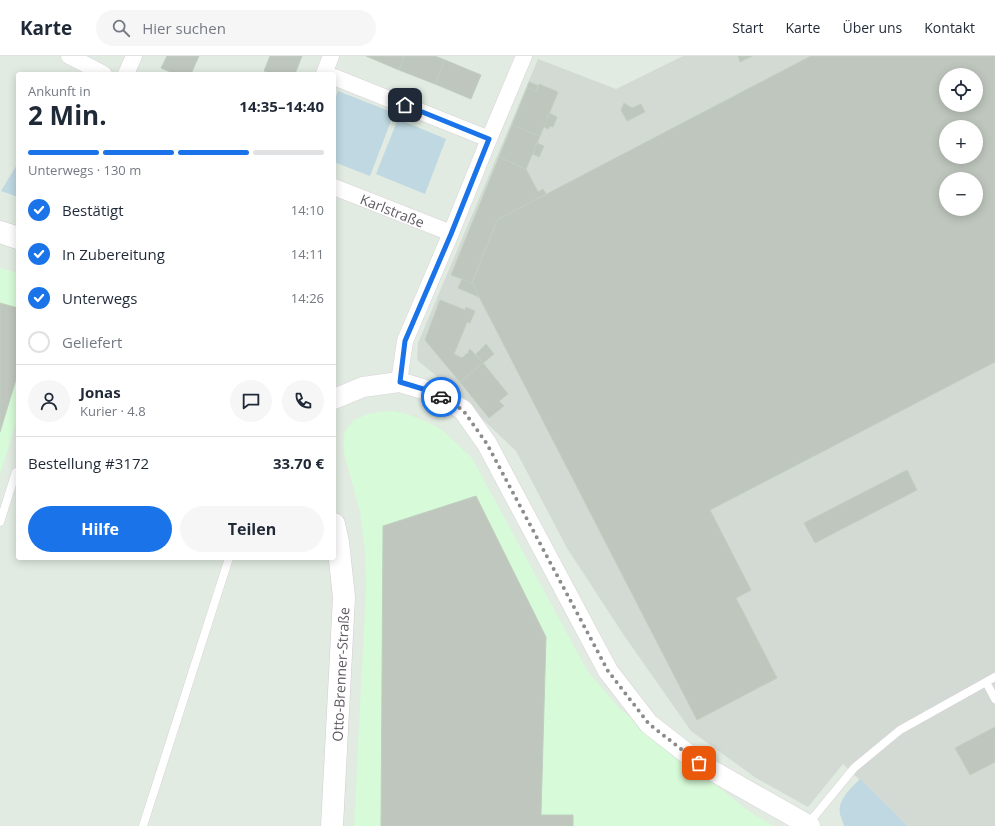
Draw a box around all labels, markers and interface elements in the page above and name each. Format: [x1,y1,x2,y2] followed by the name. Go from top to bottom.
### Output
[96,10,376,46] search box
[20,15,72,41] text: Karte
[110,17,132,39] icon: search
[142,18,226,38] text: Hier suchen
[732,18,764,37] text: Start
[786,18,820,37] text: Karte
[842,18,902,37] text: Über uns
[924,18,975,37] text: Kontakt
[939,68,983,216] map controls
[939,68,983,112] button: locate
[28,82,91,100] text: Ankunft in
[388,88,422,122] pin
[394,94,416,116] icon: home
[239,96,324,116] text: 14:35–14:40
[28,97,107,133] text: 2 Min.
[939,120,983,164] button: +
[28,161,141,179] text: Unterwegs · 130 m
[939,172,983,216] button: −
[358,189,428,231] street label: Karlstraße
[28,199,50,221] icon: check
[62,200,124,220] text: Bestätigt
[291,201,324,219] text: 14:10
[28,243,50,265] icon: check
[62,244,165,264] text: In Zubereitung
[291,245,324,263] text: 14:11
[28,287,50,309] icon: check
[62,288,137,308] text: Unterwegs
[291,289,324,307] text: 14:26
[62,332,122,352] text: Geliefert
[421,377,461,417] courier
[28,380,70,422] button: person
[230,380,272,422] button: chat
[282,380,324,422] button: phone
[80,382,121,402] text: Jonas
[430,386,452,408] icon: car
[80,402,146,420] text: Kurier · 4.8
[28,453,149,473] text: Bestellung #3172
[273,453,324,473] text: 33.70 €
[28,506,172,552] button: Hilfe
[180,506,324,552] button: Teilen
[327,606,353,742] street label: Otto-Brenner-Straße
[682,746,716,780] pin
[688,752,710,774] icon: bag

